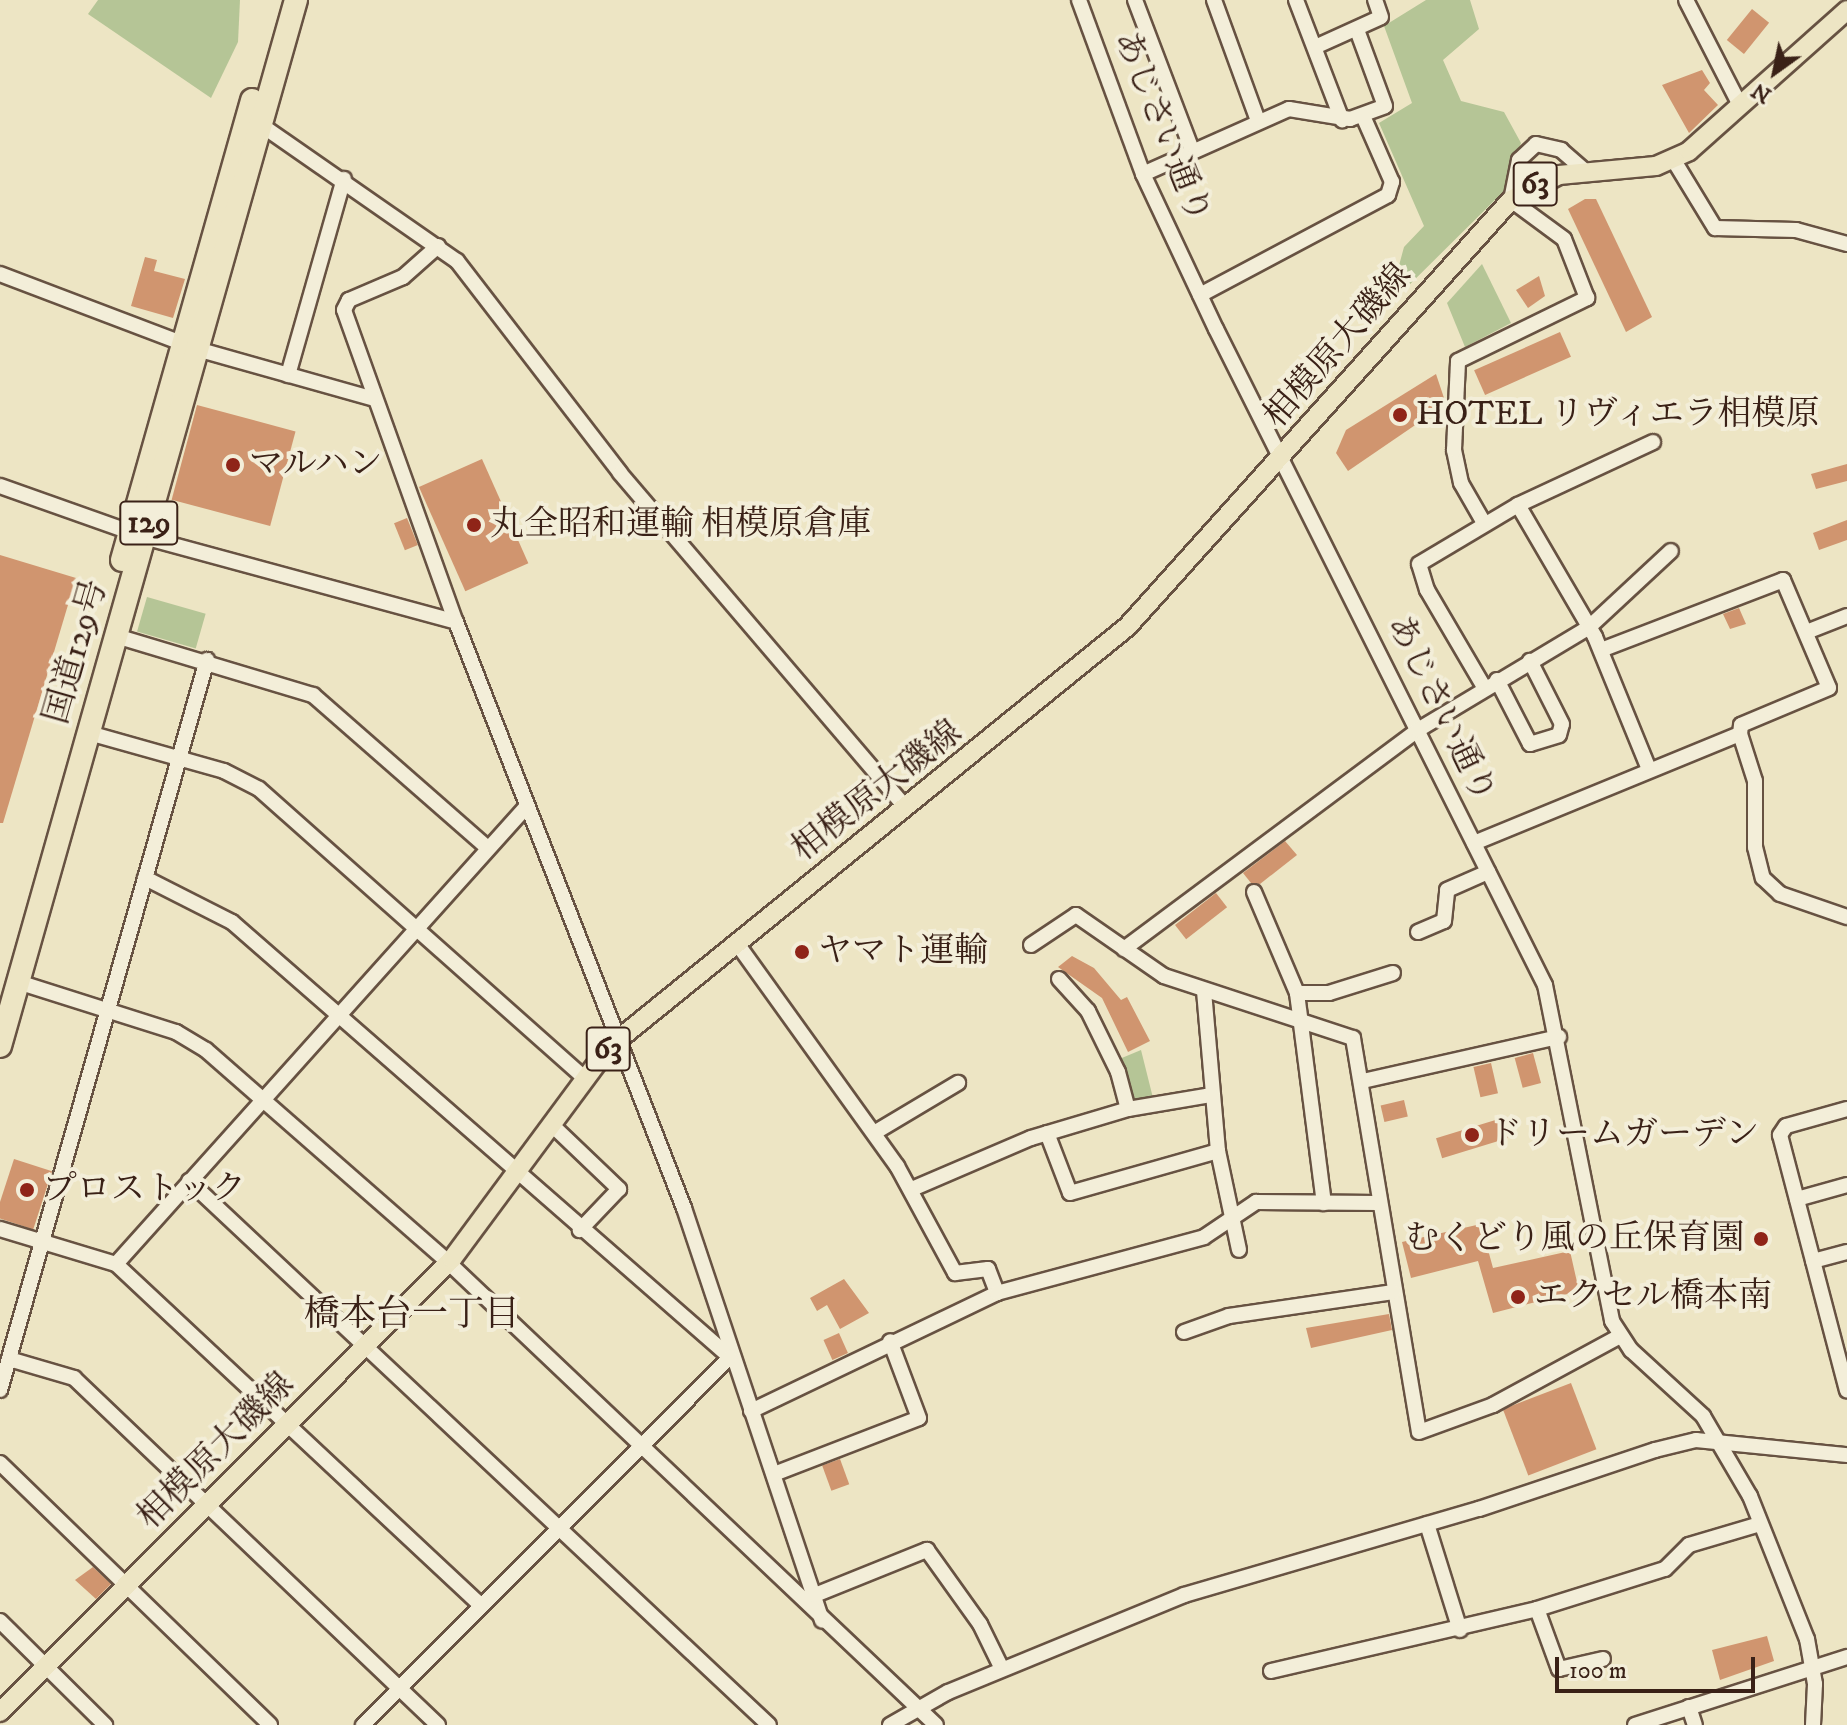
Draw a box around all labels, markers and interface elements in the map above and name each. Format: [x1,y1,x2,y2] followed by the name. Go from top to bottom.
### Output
[1105,25,1219,229] street label: あじさい通り
[1735,32,1815,112] north arrow
[1747,76,1777,109] text: N
[1511,156,1559,212] road number: 63
[1256,256,1420,436] street label: 相模原大磯線
[1416,395,1822,435] place label: HOTEL リヴィエラ相模原
[1391,406,1409,424] marker: HOTEL リヴィエラ相模原
[249,445,385,485] place label: マルハン
[224,456,242,474] marker: マルハン
[119,495,179,551] road number: 129
[490,505,871,545] place label: 丸全昭和運輸 相模原倉庫
[465,516,483,534] marker: 丸全昭和運輸 相模原倉庫
[36,575,116,729] street label: 国道129号
[1378,608,1504,810] street label: あじさい通り
[784,712,970,870] street label: 相模原大磯線
[818,932,988,972] place label: ヤマト運輸
[793,943,811,961] marker: ヤマト運輸
[584,1021,632,1077] road number: 63
[1488,1115,1760,1155] place label: ドリームガーデン
[1463,1126,1481,1144] marker: ドリームガーデン
[43,1170,247,1210] place label: プロストック
[18,1181,36,1199] marker: プロストック
[1405,1219,1745,1259] place label: むくどり風の丘保育園
[1752,1230,1770,1248] marker: むくどり風の丘保育園
[1534,1277,1772,1317] place label: エクセル橋本南
[1509,1288,1527,1306] marker: エクセル橋本南
[304,1293,520,1337] district label: 橋本台一丁目
[129,1364,303,1538] street label: 相模原大磯線
[1559,1641,1759,1691] scale bar
[1569,1656,1627,1686] text: 100 m

